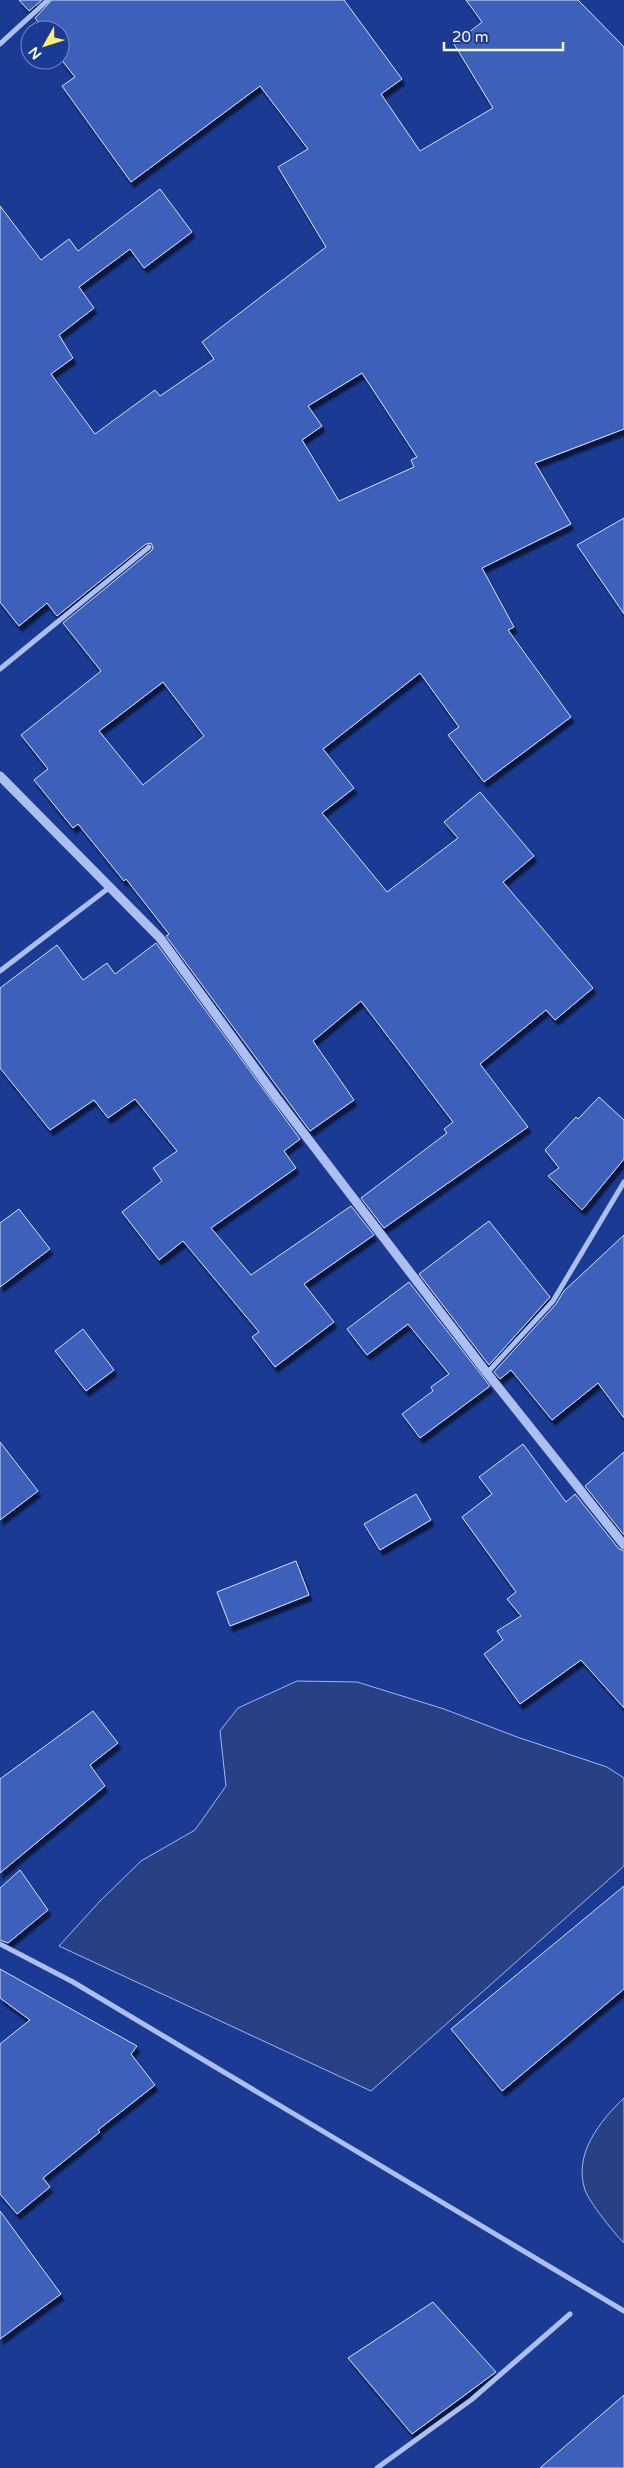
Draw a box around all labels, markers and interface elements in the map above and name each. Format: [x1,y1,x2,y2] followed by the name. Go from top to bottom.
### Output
[20,20,70,70] north arrow
[444,20,563,52] scale bar
[452,28,489,46] text: 20 m
[25,43,45,63] text: N

